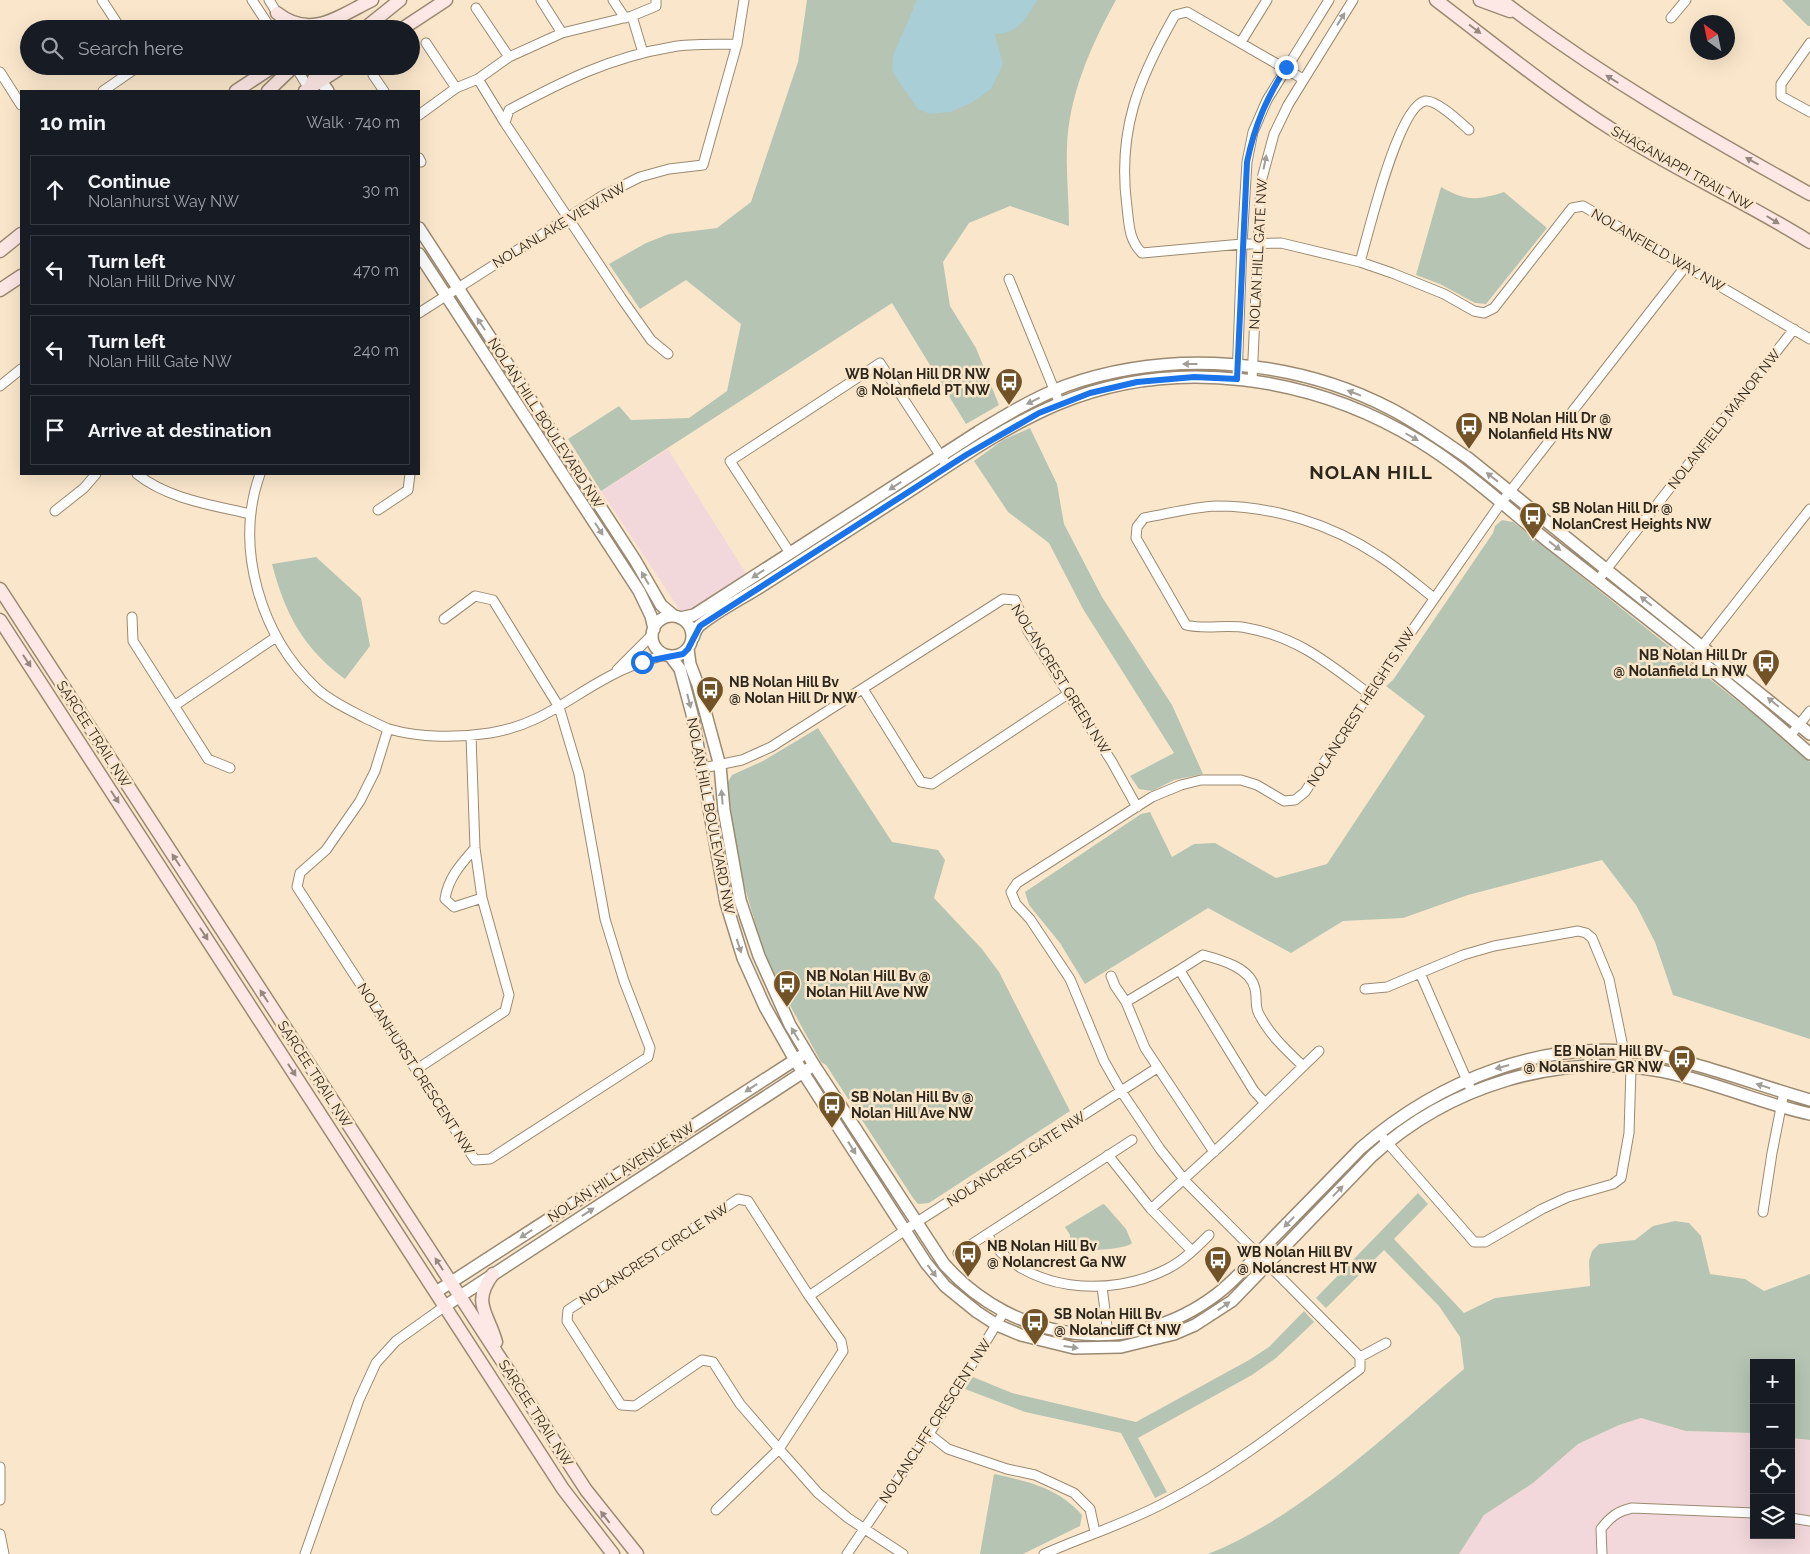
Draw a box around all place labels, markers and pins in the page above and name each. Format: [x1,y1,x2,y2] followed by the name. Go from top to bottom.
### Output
[845,366,990,398] place label: WB Nolan Hill DR NW @ Nolanfield PT NW
[994,367,1024,406] bus stop icon: WB Nolan Hill DR NW @ Nolanfield PT NW
[1488,410,1613,442] place label: NB Nolan Hill Dr @ Nolanfield Hts NW
[1454,411,1484,450] bus stop icon: NB Nolan Hill Dr @ Nolanfield Hts NW
[1552,500,1712,532] place label: SB Nolan Hill Dr @ NolanCrest Heights NW
[1518,501,1548,540] bus stop icon: SB Nolan Hill Dr @ NolanCrest Heights NW
[1613,647,1748,679] place label: NB Nolan Hill Dr @ Nolanfield Ln NW
[1751,648,1781,687] bus stop icon: NB Nolan Hill Dr @ Nolanfield Ln NW
[729,674,858,706] place label: NB Nolan Hill Bv @ Nolan Hill Dr NW
[695,675,725,714] bus stop icon: NB Nolan Hill Bv @ Nolan Hill Dr NW
[806,968,931,1000] place label: NB Nolan Hill Bv @ Nolan Hill Ave NW
[772,969,802,1008] bus stop icon: NB Nolan Hill Bv @ Nolan Hill Ave NW
[1524,1043,1664,1075] place label: EB Nolan Hill BV @ Nolanshire GR NW
[1667,1044,1697,1083] bus stop icon: EB Nolan Hill BV @ Nolanshire GR NW
[851,1089,974,1121] place label: SB Nolan Hill Bv @ Nolan Hill Ave NW
[817,1090,847,1129] bus stop icon: SB Nolan Hill Bv @ Nolan Hill Ave NW
[987,1238,1127,1270] place label: NB Nolan Hill Bv @ Nolancrest Ga NW
[953,1239,983,1278] bus stop icon: NB Nolan Hill Bv @ Nolancrest Ga NW
[1237,1244,1377,1276] place label: WB Nolan Hill BV @ Nolancrest HT NW
[1203,1245,1233,1284] bus stop icon: WB Nolan Hill BV @ Nolancrest HT NW
[1054,1306,1181,1338] place label: SB Nolan Hill Bv @ Nolancliff Ct NW
[1020,1307,1050,1346] bus stop icon: SB Nolan Hill Bv @ Nolancliff Ct NW

